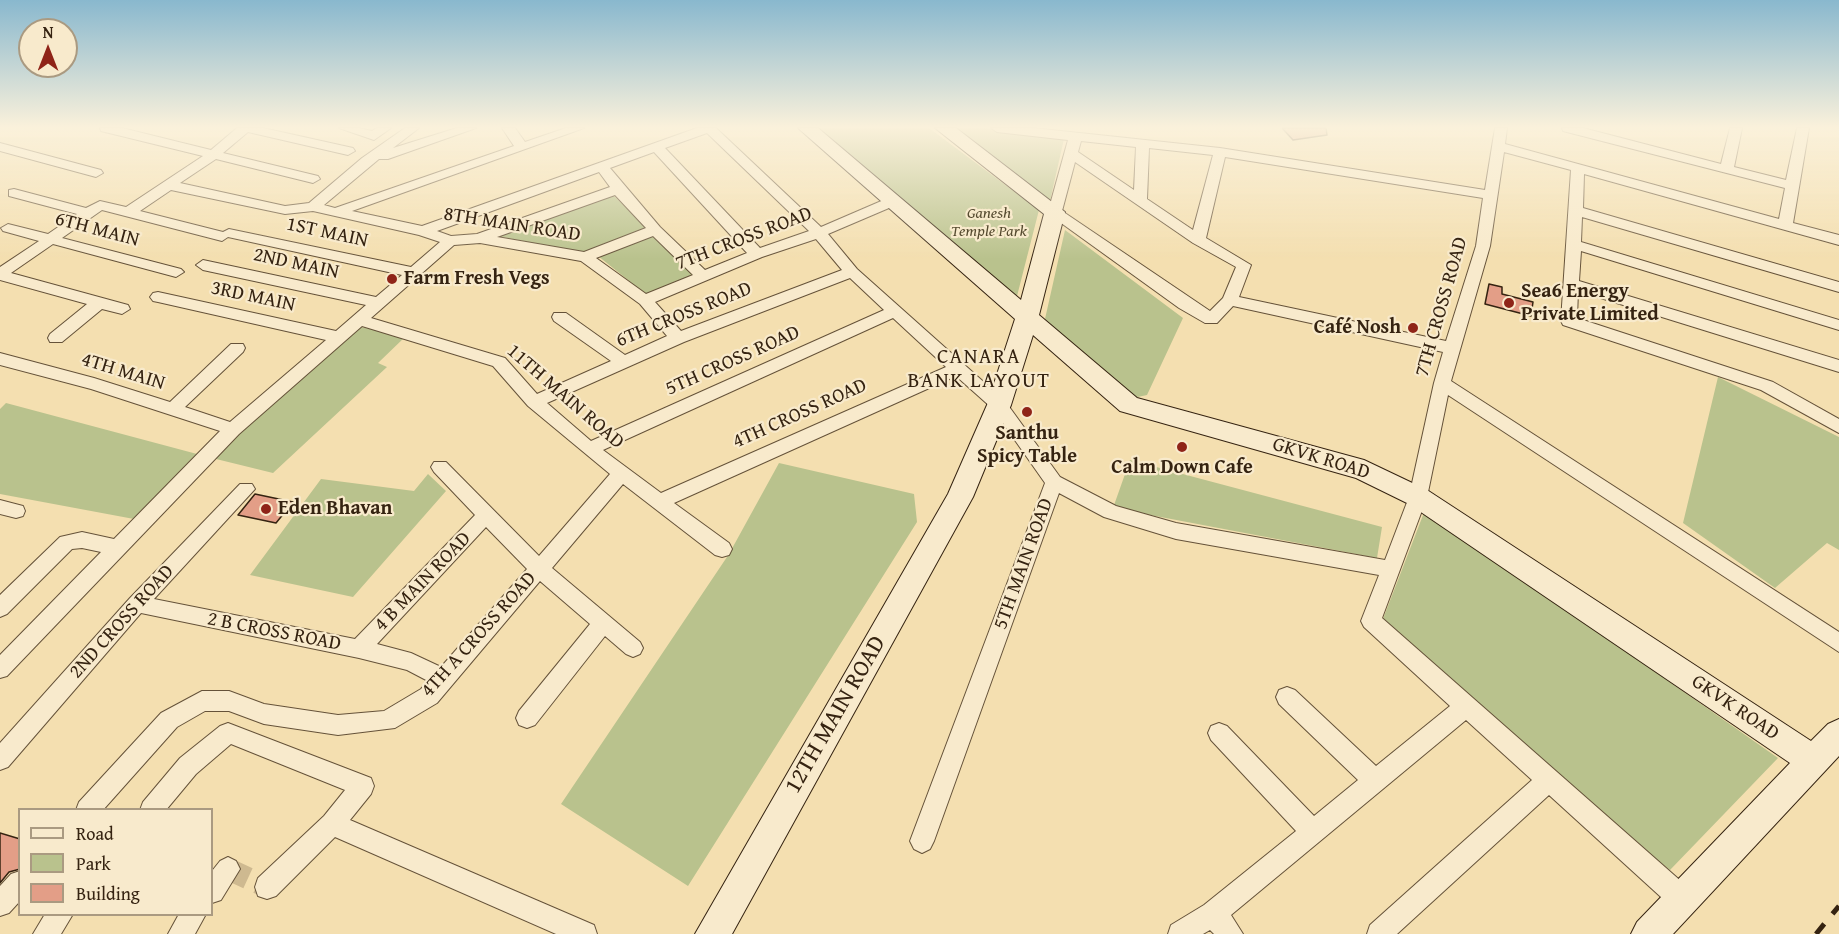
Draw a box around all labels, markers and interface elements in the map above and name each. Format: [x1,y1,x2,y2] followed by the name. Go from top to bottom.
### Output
[18,18,78,78] north arrow
[43,20,53,44] text: N
[442,202,582,248] street label: 8TH MAIN ROAD
[672,202,816,276] street label: 7TH CROSS ROAD
[951,204,1027,242] park label: Ganesh Temple Park
[52,207,142,253] street label: 6TH MAIN
[284,213,370,253] street label: 1ST MAIN
[1411,234,1473,380] street label: 7TH CROSS ROAD
[251,243,341,285] street label: 2ND MAIN
[404,267,550,291] place label: Farm Fresh Vegs
[385,272,399,286] marker: Farm Fresh Vegs
[209,276,297,318] street label: 3RD MAIN
[613,277,755,353] street label: 6TH CROSS ROAD
[1521,280,1659,327] place label: Sea6 Energy Private Limited
[1502,296,1516,310] marker: Sea6 Energy Private Limited
[1314,316,1401,340] place label: Café Nosh
[662,321,804,401] street label: 5TH CROSS ROAD
[1406,321,1420,335] marker: Café Nosh
[501,340,629,454] street label: 11TH MAIN ROAD
[907,345,1051,395] district label: CANARA BANK LAYOUT
[78,348,168,396] street label: 4TH MAIN
[729,374,871,454] street label: 4TH CROSS ROAD
[1020,405,1034,419] marker: Santhu Spicy Table
[977,422,1077,469] place label: Santhu Spicy Table
[1270,433,1372,485] street label: GKVK ROAD
[1175,440,1189,454] marker: Calm Down Cafe
[1111,456,1253,480] place label: Calm Down Cafe
[989,495,1059,633] street label: 5TH MAIN ROAD
[278,497,392,521] place label: Eden Bhavan
[259,502,273,516] marker: Eden Bhavan
[369,527,477,637] street label: 4 B MAIN ROAD
[65,560,179,684] street label: 2ND CROSS ROAD
[416,567,542,703] street label: 4TH A CROSS ROAD
[205,607,343,657] street label: 2 B CROSS ROAD
[779,631,893,799] street label: 12TH MAIN ROAD
[1687,670,1783,746] street label: GKVK ROAD
[18,808,213,916] legend
[76,820,114,847] text: Road
[76,850,111,877] text: Park
[76,880,140,907] text: Building

